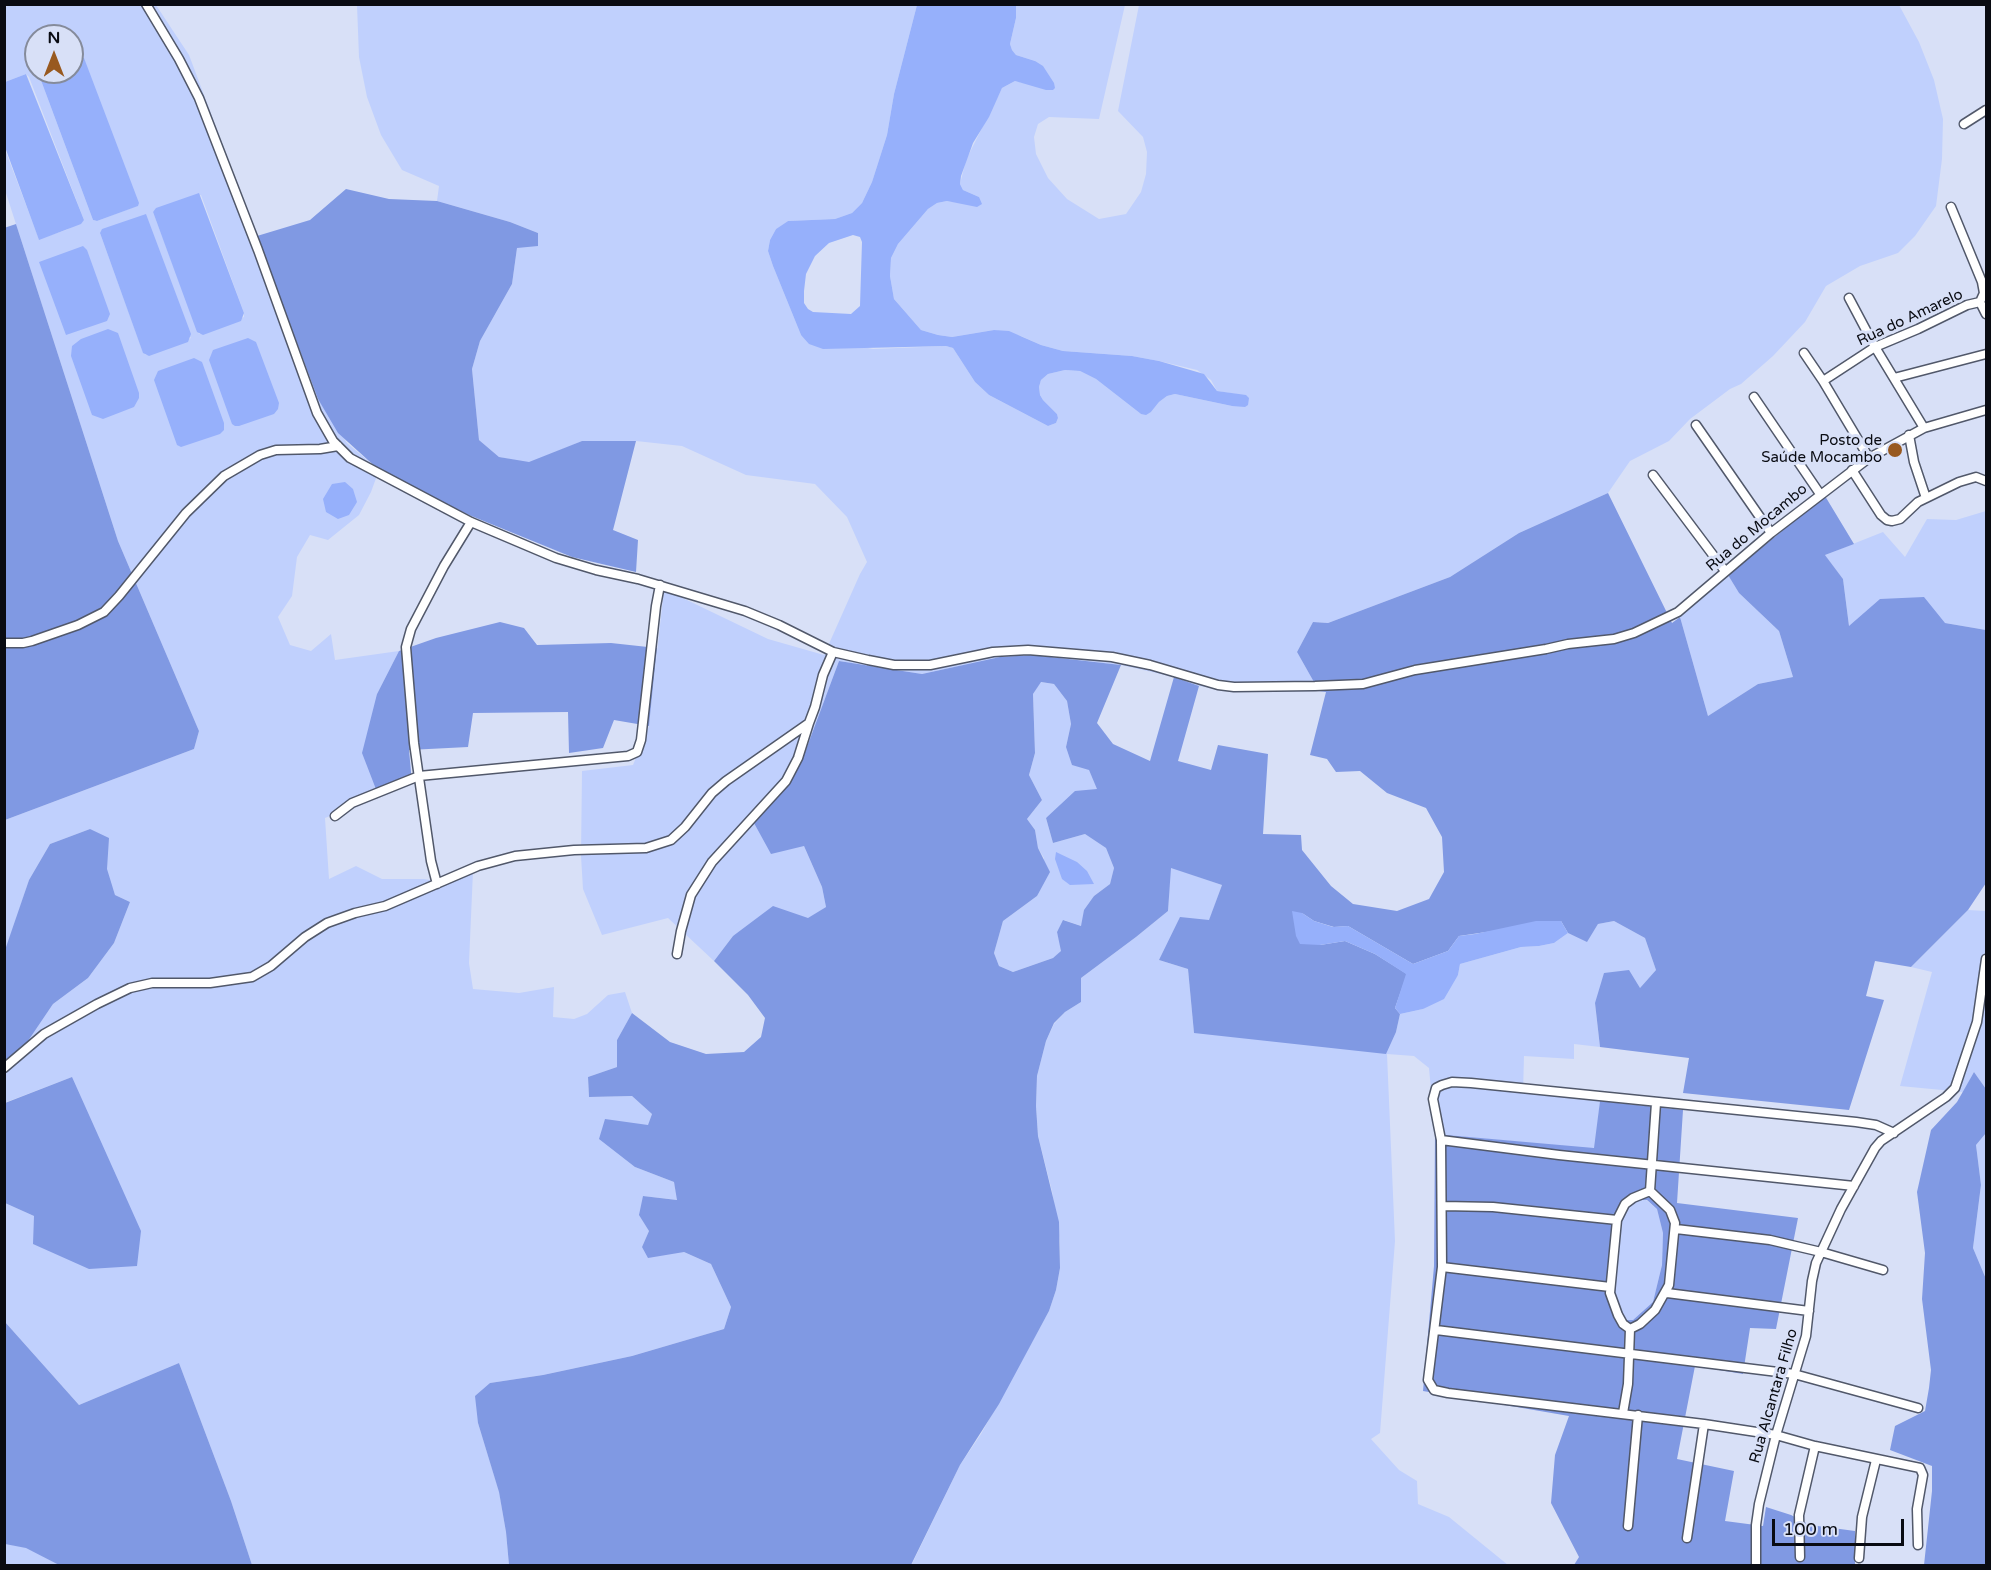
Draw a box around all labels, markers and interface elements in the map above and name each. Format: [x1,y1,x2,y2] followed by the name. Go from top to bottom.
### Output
[24,24,84,84] north arrow
[48,28,60,48] text: N
[1854,286,1966,350] street label: Rua do Amarelo
[1761,432,1882,467] place label: Posto de Saúde Mocambo
[1886,441,1904,459] marker: Posto de Saúde Mocambo
[1703,480,1811,576] street label: Rua do Mocambo
[1746,1327,1802,1465] street label: Rua Alcantara Filho
[1775,1507,1907,1545] scale bar
[1783,1518,1838,1540] text: 100 m

